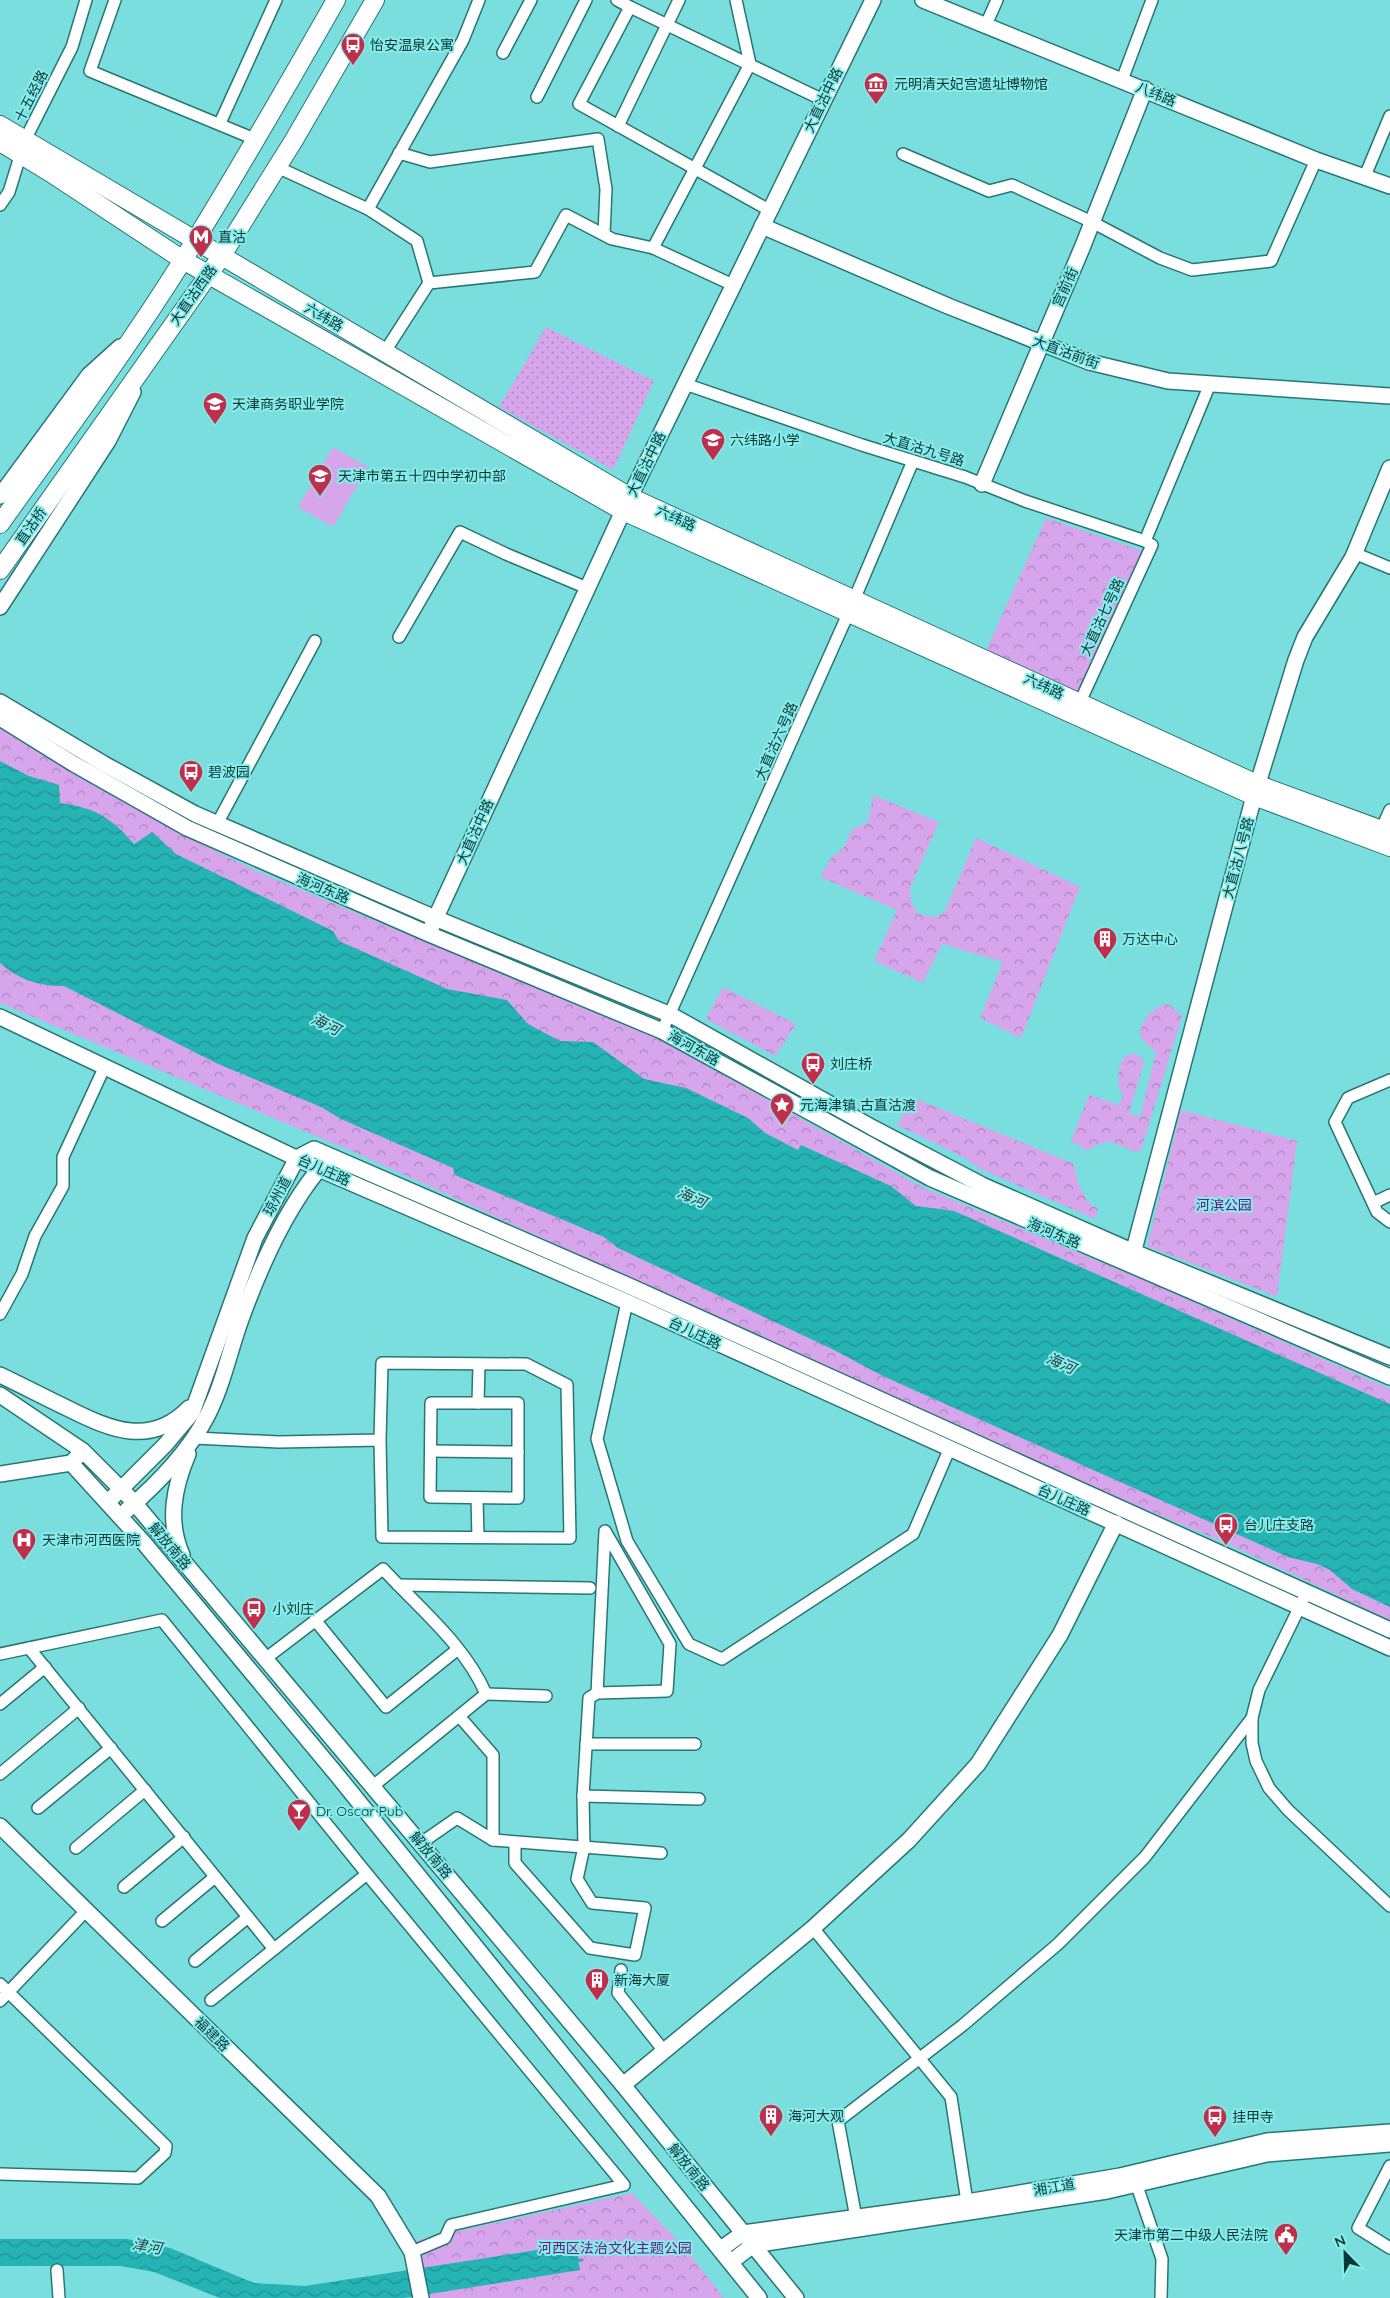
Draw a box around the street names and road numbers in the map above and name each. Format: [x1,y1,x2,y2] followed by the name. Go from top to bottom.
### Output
[800,65,846,135] street label: 大直沽中路
[10,67,52,125] street label: 十五经路
[1133,78,1179,110] street label: 八纬路
[166,261,220,329] street label: 大直沽西路
[1048,264,1082,310] street label: 宫前街
[301,299,347,335] street label: 六纬路
[1030,332,1102,372] street label: 大直沽前街
[881,428,967,470] street label: 大直沽九号路
[623,429,669,499] street label: 大直沽中路
[653,501,699,535] street label: 六纬路
[12,504,50,548] street label: 直沽桥
[1076,575,1128,659] street label: 大直沽七号路
[1021,669,1067,703] street label: 六纬路
[751,699,801,783] street label: 大直沽六号路
[453,796,497,868] street label: 大直沽中路
[1218,815,1258,901] street label: 大直沽八号路
[294,869,352,907] street label: 海河东路
[665,1027,723,1069] street label: 海河东路
[295,1150,353,1190] street label: 台儿庄路
[259,1173,295,1219] street label: 琼州道
[1025,1214,1083,1252] street label: 海河东路
[666,1313,724,1353] street label: 台儿庄路
[1035,1480,1093,1520] street label: 台儿庄路
[145,1519,195,1573] street label: 解放南路
[406,1828,456,1882] street label: 解放南路
[191,2013,233,2055] street label: 福建路
[664,2140,714,2194] street label: 解放南路
[1032,2174,1076,2200] street label: 湘江道

